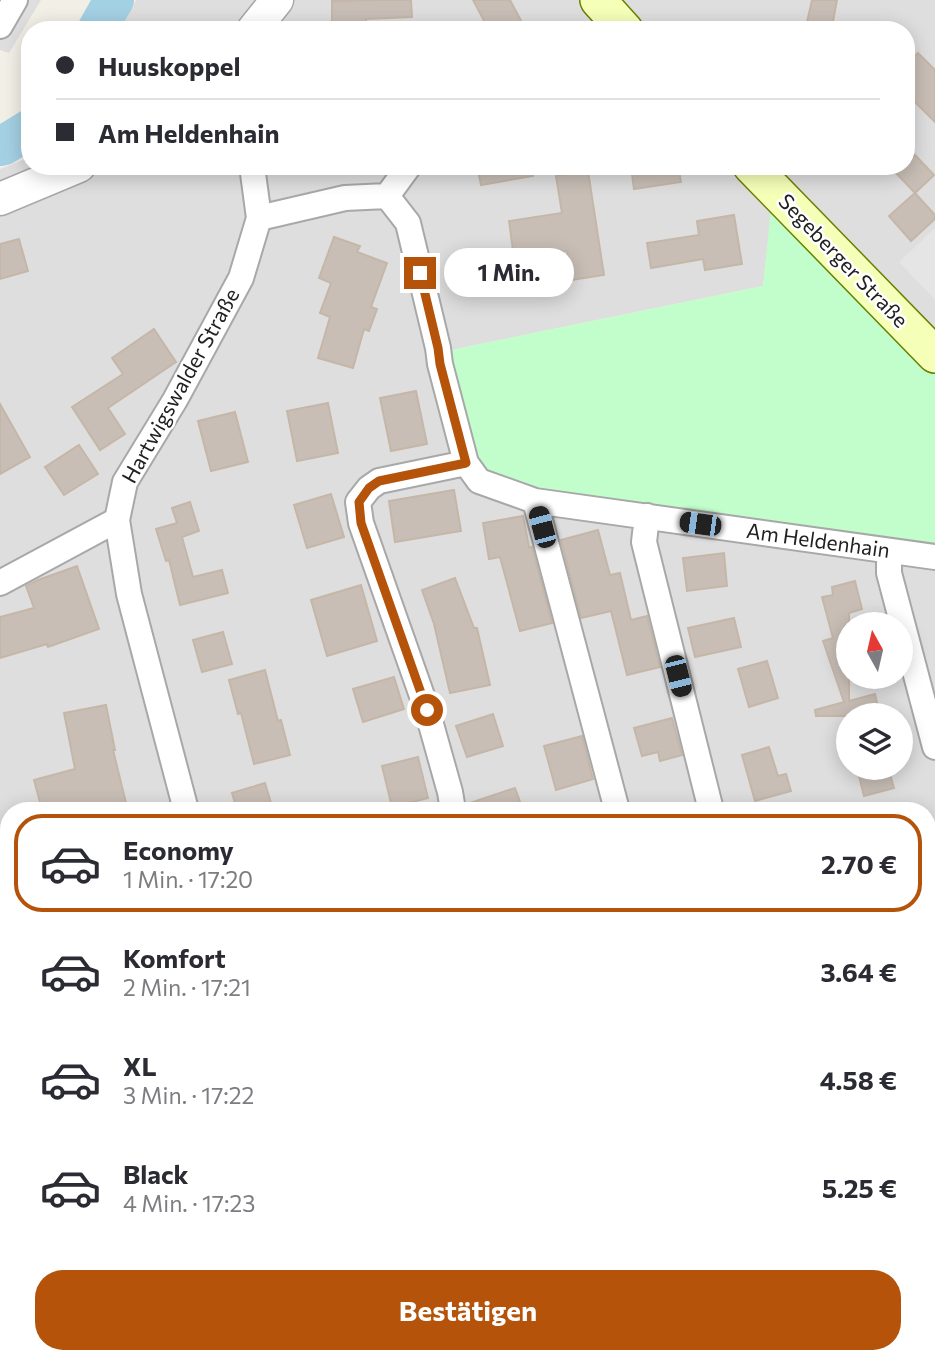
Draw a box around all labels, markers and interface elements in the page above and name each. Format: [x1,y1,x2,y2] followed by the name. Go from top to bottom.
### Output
[98,50,241,81] text: Huuskoppel
[98,117,280,148] text: Am Heldenhain
[774,188,914,332] street label: Segeberger Straße
[444,248,574,298] callout: 1 Min.
[404,257,436,289] route end
[478,258,540,286] text: 1 Min.
[116,283,244,487] street label: Hartwigswalder Straße
[527,504,558,550] car
[678,511,723,537] car
[745,517,892,562] street label: Am Heldenhain
[836,612,914,690] north arrow
[836,612,913,780] map controls
[663,653,694,699] car
[411,694,443,726] route start
[836,703,913,780] button: layers
[39,832,102,895] icon: car
[123,834,234,865] text: Economy
[821,848,897,879] text: 2.70 €
[123,865,253,893] text: 1 Min. · 17:20
[39,940,102,1003] icon: car
[123,942,226,973] text: Komfort
[820,956,897,987] text: 3.64 €
[123,973,251,1001] text: 2 Min. · 17:21
[39,1048,102,1111] icon: car
[123,1050,157,1081] text: XL
[820,1064,897,1095] text: 4.58 €
[123,1081,254,1109] text: 3 Min. · 17:22
[39,1156,102,1219] icon: car
[123,1158,189,1189] text: Black
[822,1172,897,1203] text: 5.25 €
[123,1189,255,1217] text: 4 Min. · 17:23
[35,1270,901,1350] button: Bestätigen

